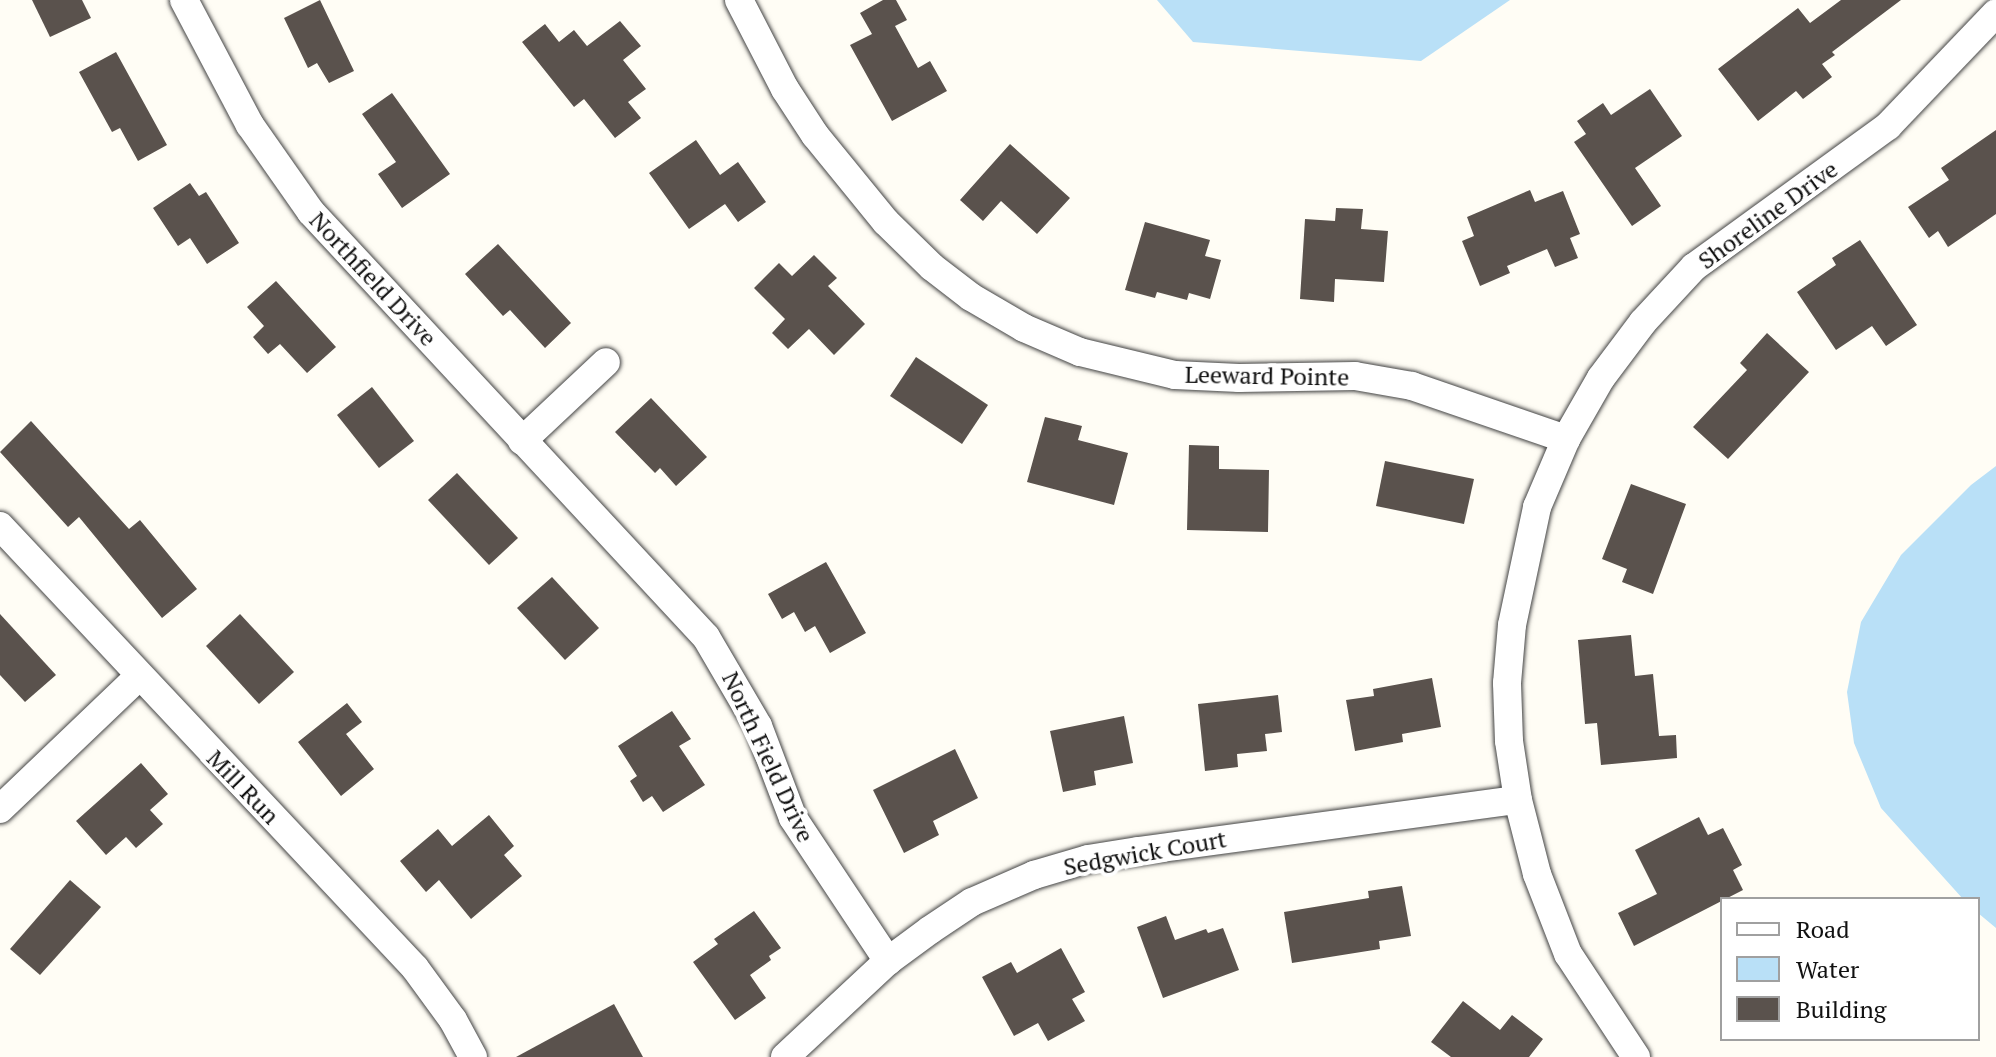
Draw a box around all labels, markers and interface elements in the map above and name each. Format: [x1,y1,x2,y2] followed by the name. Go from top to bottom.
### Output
[1693,155,1843,275] street label: Shoreline Drive
[303,206,443,352] street label: Northfield Drive
[1184,360,1350,392] street label: Leeward Pointe
[716,667,820,847] street label: North Field Drive
[201,744,285,830] street label: Mill Run
[1061,824,1229,882] street label: Sedgwick Court
[1720,897,1980,1041] legend
[1796,913,1850,945] text: Road
[1796,953,1859,985] text: Water
[1796,993,1886,1025] text: Building

